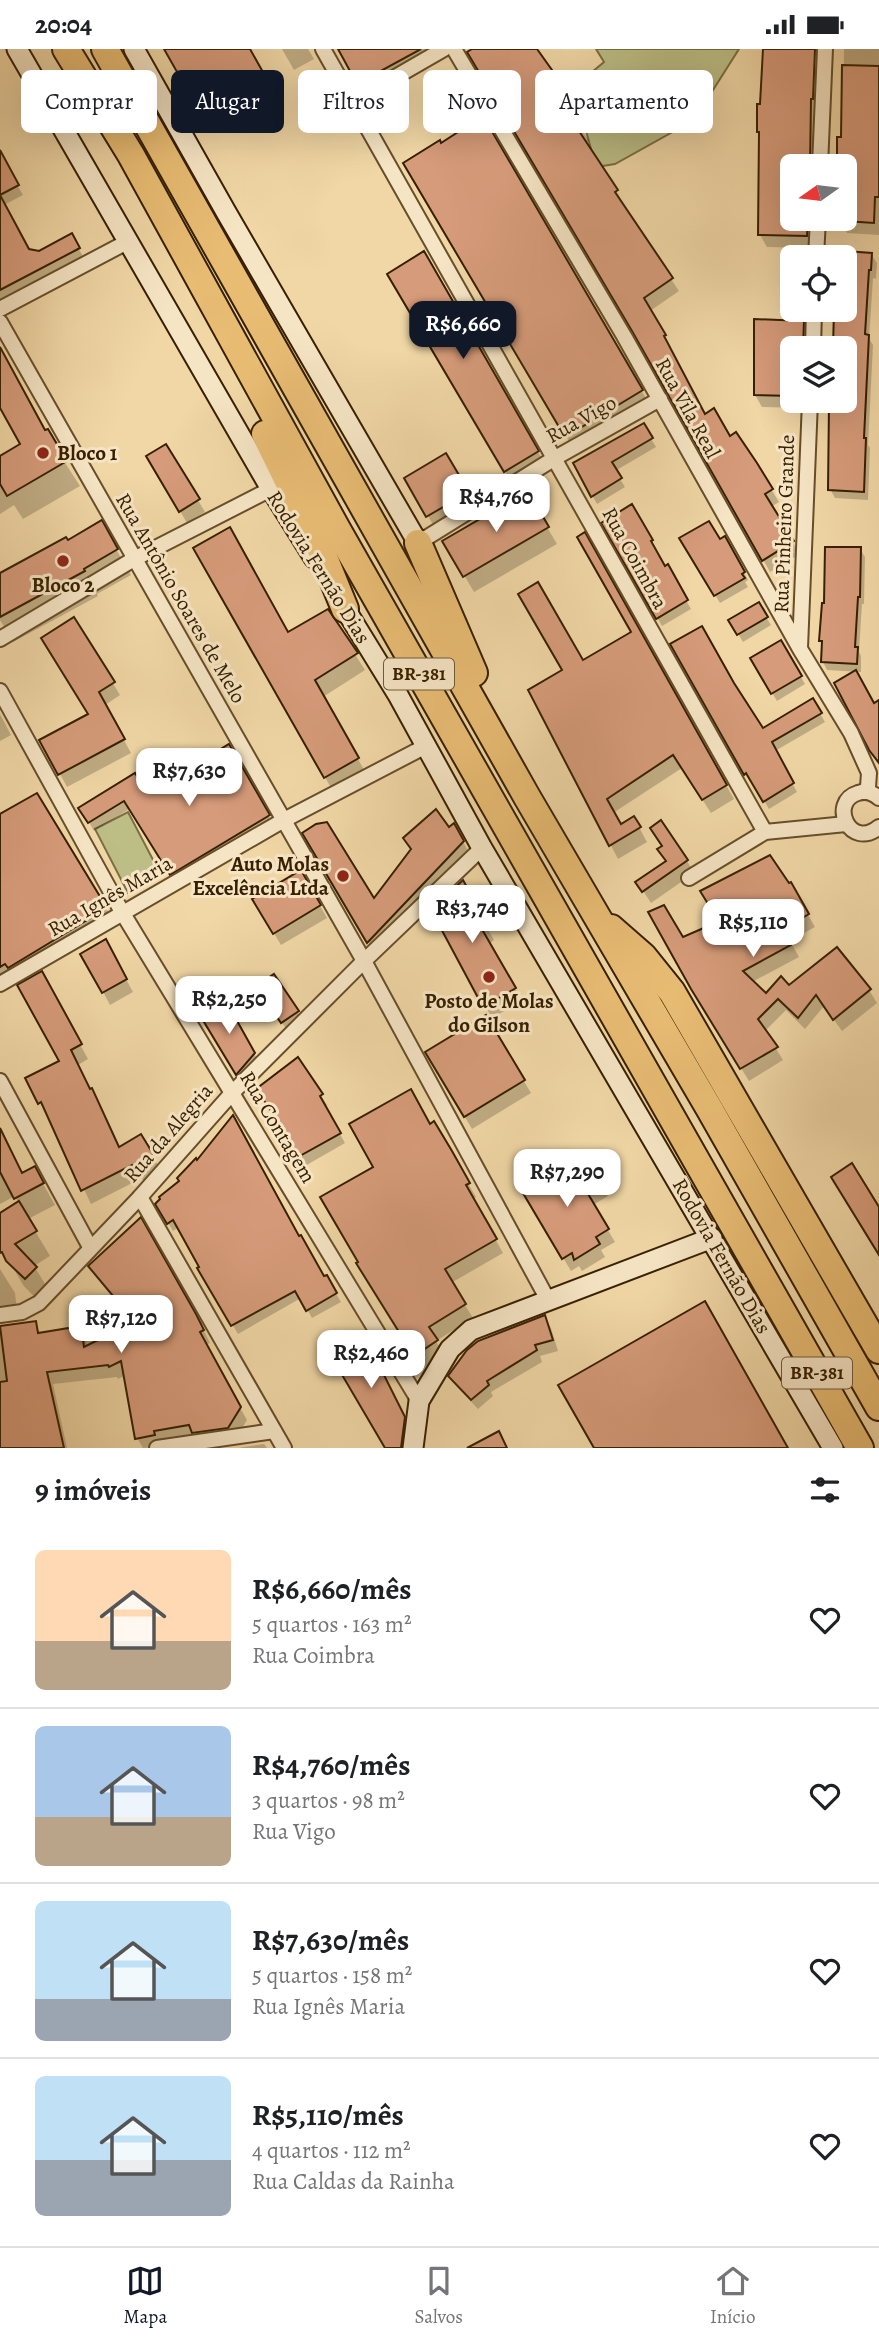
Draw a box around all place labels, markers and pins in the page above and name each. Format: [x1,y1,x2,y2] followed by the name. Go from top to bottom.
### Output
[398,301,528,361] pin: R$6,660
[57,439,118,467] place label: Bloco 1
[35,445,51,461] marker: Bloco 1
[431,475,561,534] pin: R$4,760
[55,553,71,569] marker: Bloco 2
[32,571,94,599] place label: Bloco 2
[124,749,254,808] pin: R$7,630
[193,850,330,902] place label: Auto Molas Excelência Ltda
[335,868,351,884] marker: Auto Molas Excelência Ltda
[407,885,537,945] pin: R$3,740
[688,899,818,959] pin: R$5,110
[481,969,497,985] marker: Posto de Molas do Gilson
[164,977,294,1036] pin: R$2,250
[424,987,554,1039] place label: Posto de Molas do Gilson
[502,1149,632,1209] pin: R$7,290
[56,1295,186,1355] pin: R$7,120
[306,1331,436,1390] pin: R$2,460

